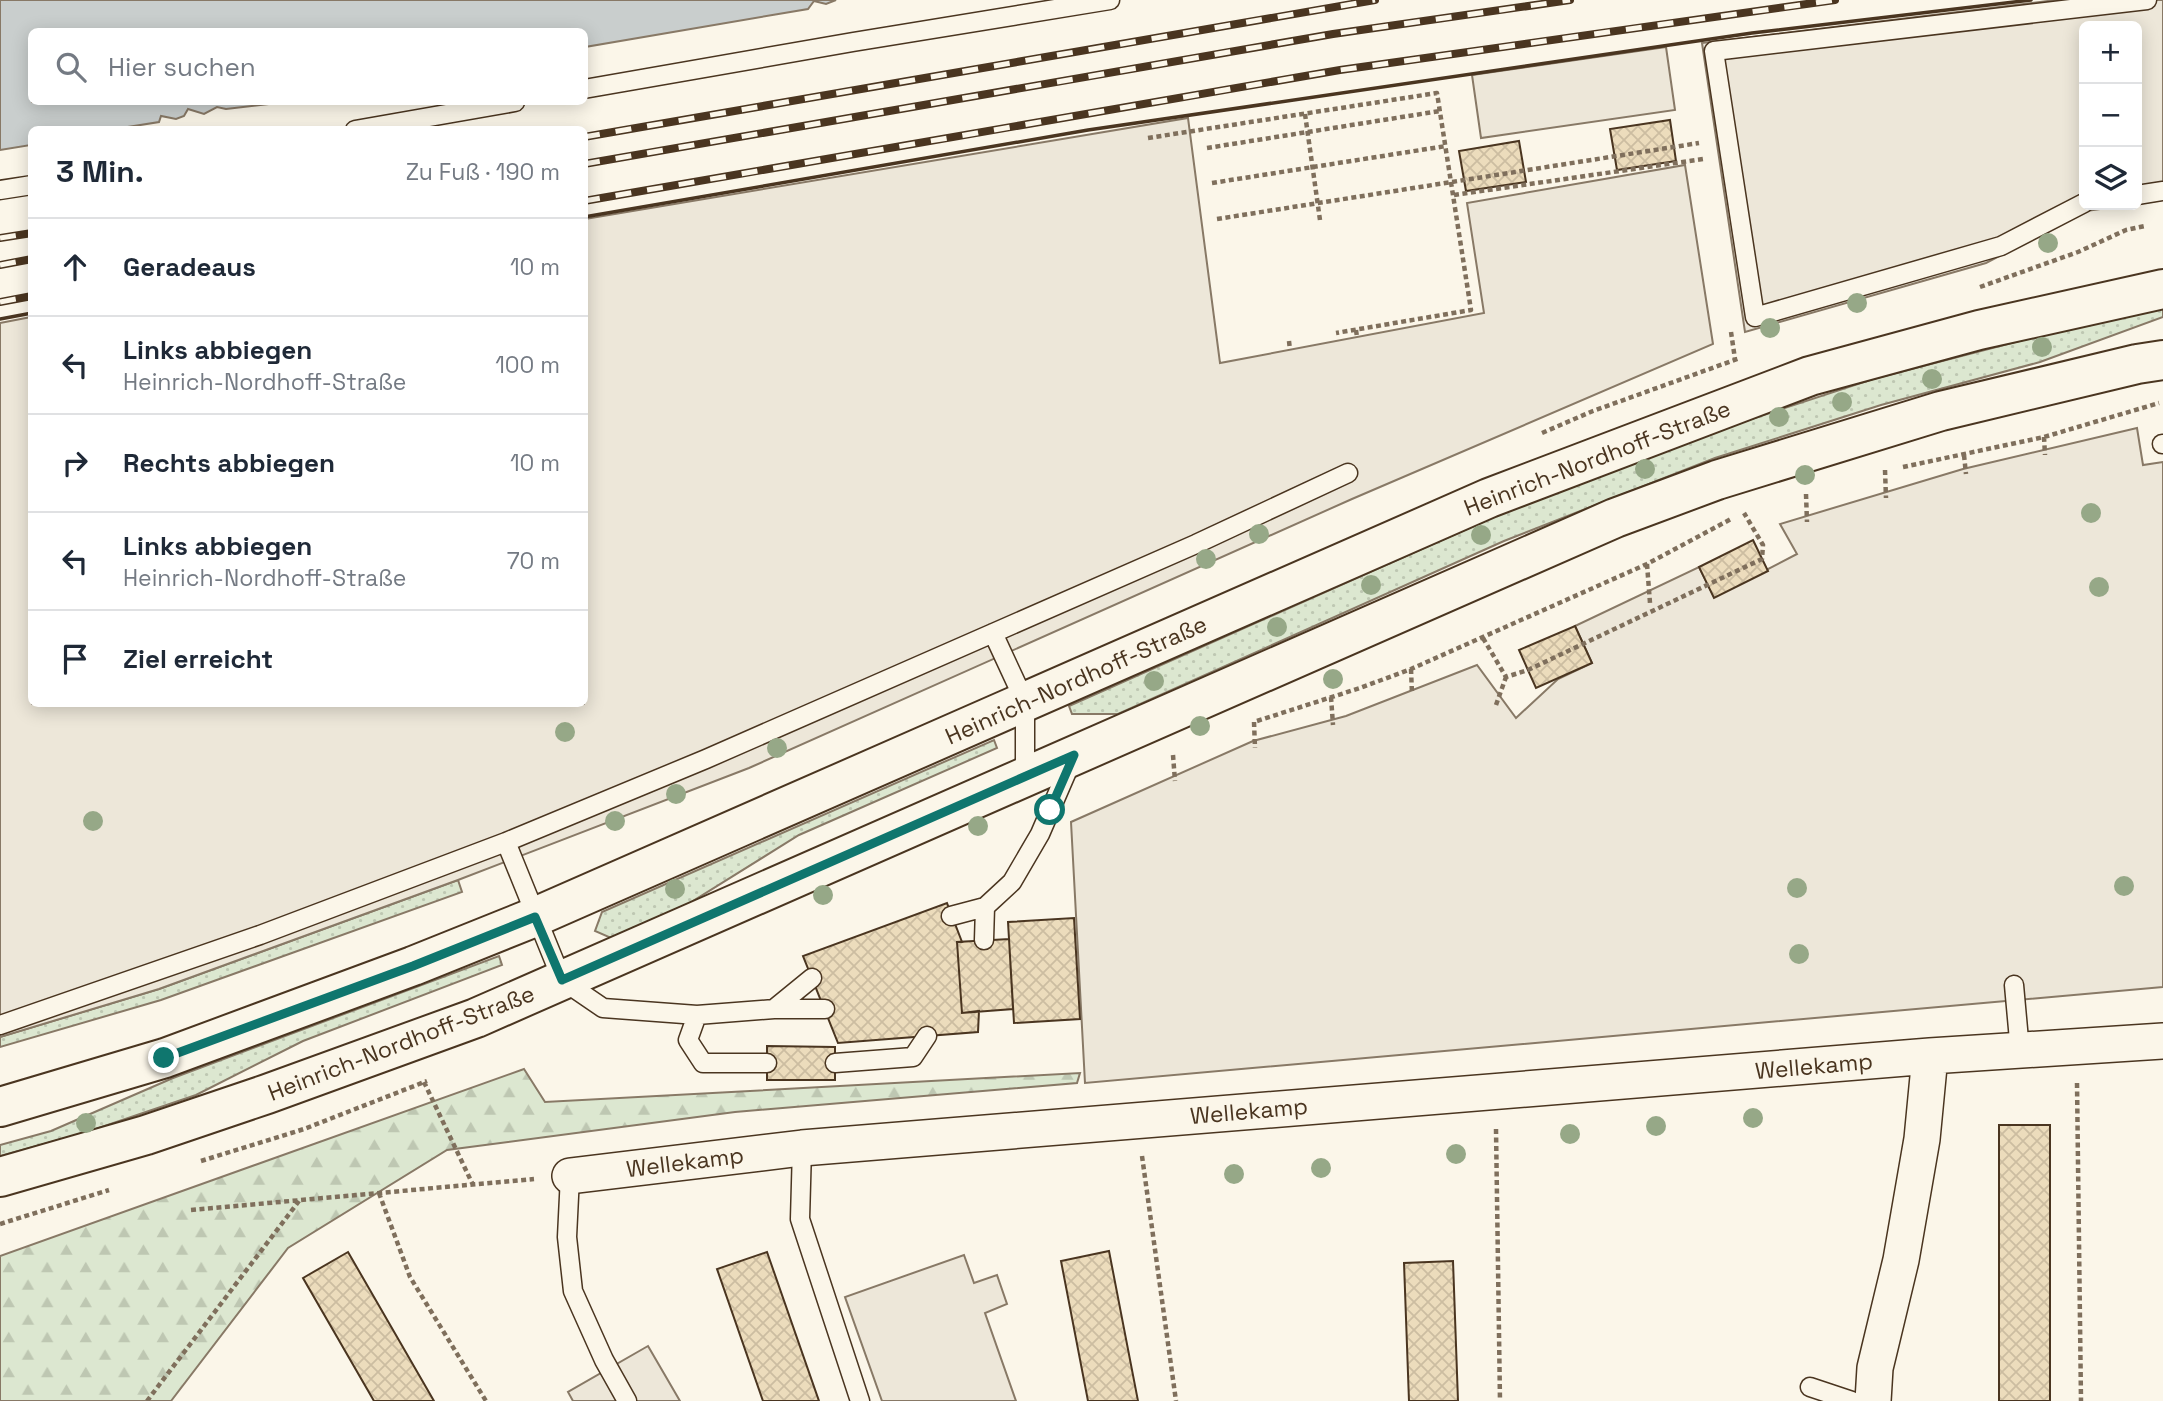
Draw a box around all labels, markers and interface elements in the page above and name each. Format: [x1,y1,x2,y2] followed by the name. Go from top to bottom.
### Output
[2079,21,2142,210] map controls
[2079,21,2142,84] button: +
[28,28,588,105] search box
[52,48,90,86] icon: search
[108,50,256,84] text: Hier suchen
[2079,84,2142,147] button: −
[2079,147,2142,210] button: layers
[56,152,144,191] text: 3 Min.
[406,157,560,187] text: Zu Fuß · 190 m
[56,248,94,286] icon: ahead
[123,250,256,284] text: Geradeaus
[510,252,560,282] text: 10 m
[123,333,312,367] text: Links abbiegen
[56,346,94,384] icon: left
[495,350,560,380] text: 100 m
[123,367,406,397] text: Heinrich-Nordhoff-Straße
[1459,393,1735,523] street label: Heinrich-Nordhoff-Straße
[56,444,94,482] icon: right
[123,446,335,480] text: Rechts abbiegen
[510,448,560,478] text: 10 m
[123,529,312,563] text: Links abbiegen
[56,542,94,580] icon: left
[507,546,560,576] text: 70 m
[123,563,406,593] text: Heinrich-Nordhoff-Straße
[941,609,1211,751] street label: Heinrich-Nordhoff-Straße
[56,640,94,678] icon: arrive
[123,642,273,676] text: Ziel erreicht
[1034,794,1065,825] route start
[263,978,539,1108] street label: Heinrich-Nordhoff-Straße
[148,1042,179,1073] route end
[1754,1046,1874,1086] street label: Wellekamp
[1189,1091,1309,1131] street label: Wellekamp
[624,1140,746,1184] street label: Wellekamp

